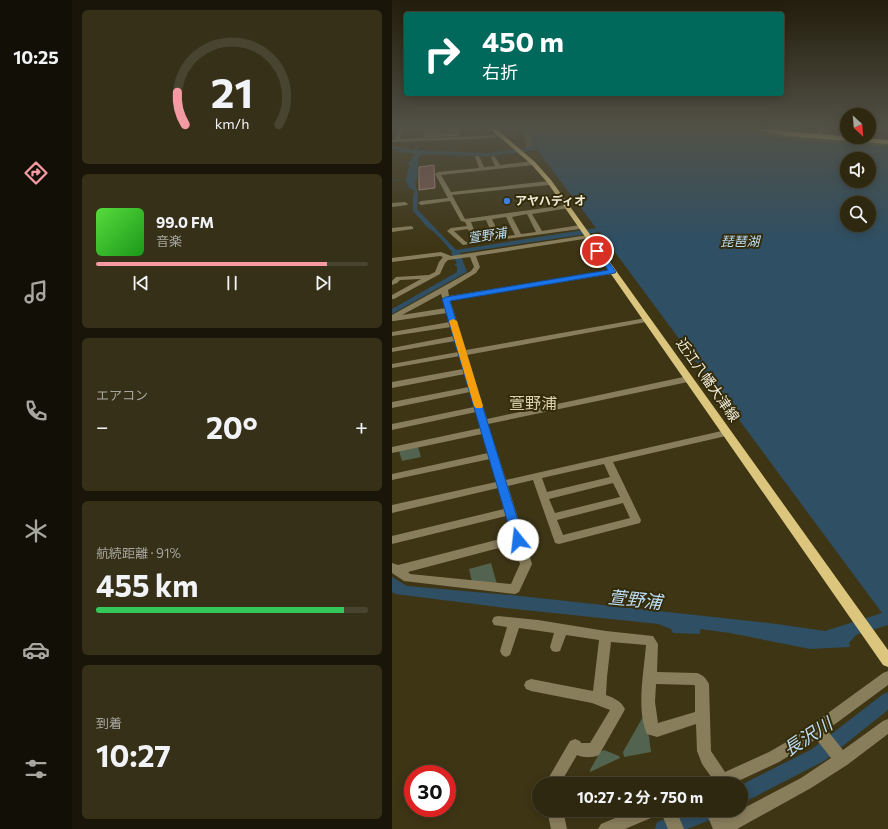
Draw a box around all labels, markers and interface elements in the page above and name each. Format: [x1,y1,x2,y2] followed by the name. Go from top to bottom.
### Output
[482,24,564,58] text: 450 m
[416,28,468,80] icon: right
[13,46,59,68] text: 10:25
[482,61,518,83] text: 右折
[211,66,253,117] text: 21
[840,108,876,144] north arrow
[840,108,876,232] map controls
[215,113,249,131] text: km/h
[840,152,876,188] button: sound
[22,159,50,187] icon: directions
[515,193,586,207] place label: アヤハディオ
[502,196,512,206] marker: アヤハディオ
[840,196,876,232] button: search
[156,213,214,231] text: 99.0 FM
[466,224,509,246] water label: 萱野浦
[156,233,182,249] text: 音楽
[720,233,761,249] water label: 琵琶湖
[580,234,614,268] pin
[586,240,608,262] icon: arrive
[130,272,152,294] icon: previous
[221,272,243,294] icon: pause
[312,272,334,294] icon: next
[22,278,50,306] icon: music
[673,335,743,425] street label: 近江八幡大津線
[96,387,148,403] text: エアコン
[509,393,557,412] district label: 萱野浦
[22,397,50,425] icon: phone
[206,408,258,445] text: 20°
[96,413,109,440] text: −
[355,413,368,440] text: +
[22,517,50,545] icon: climate
[497,519,539,561] position arrow
[96,545,181,561] text: 航続距離 · 91%
[96,566,199,603] text: 455 km
[607,585,666,613] water label: 萱野浦
[22,636,50,664] icon: car
[779,711,838,760] water label: 長沢川
[96,715,122,731] text: 到着
[96,736,171,773] text: 10:27
[22,755,50,783] icon: filters
[404,765,456,817] speed limit sign: 30
[577,788,703,806] text: 10:27 · 2 分 · 750 m

